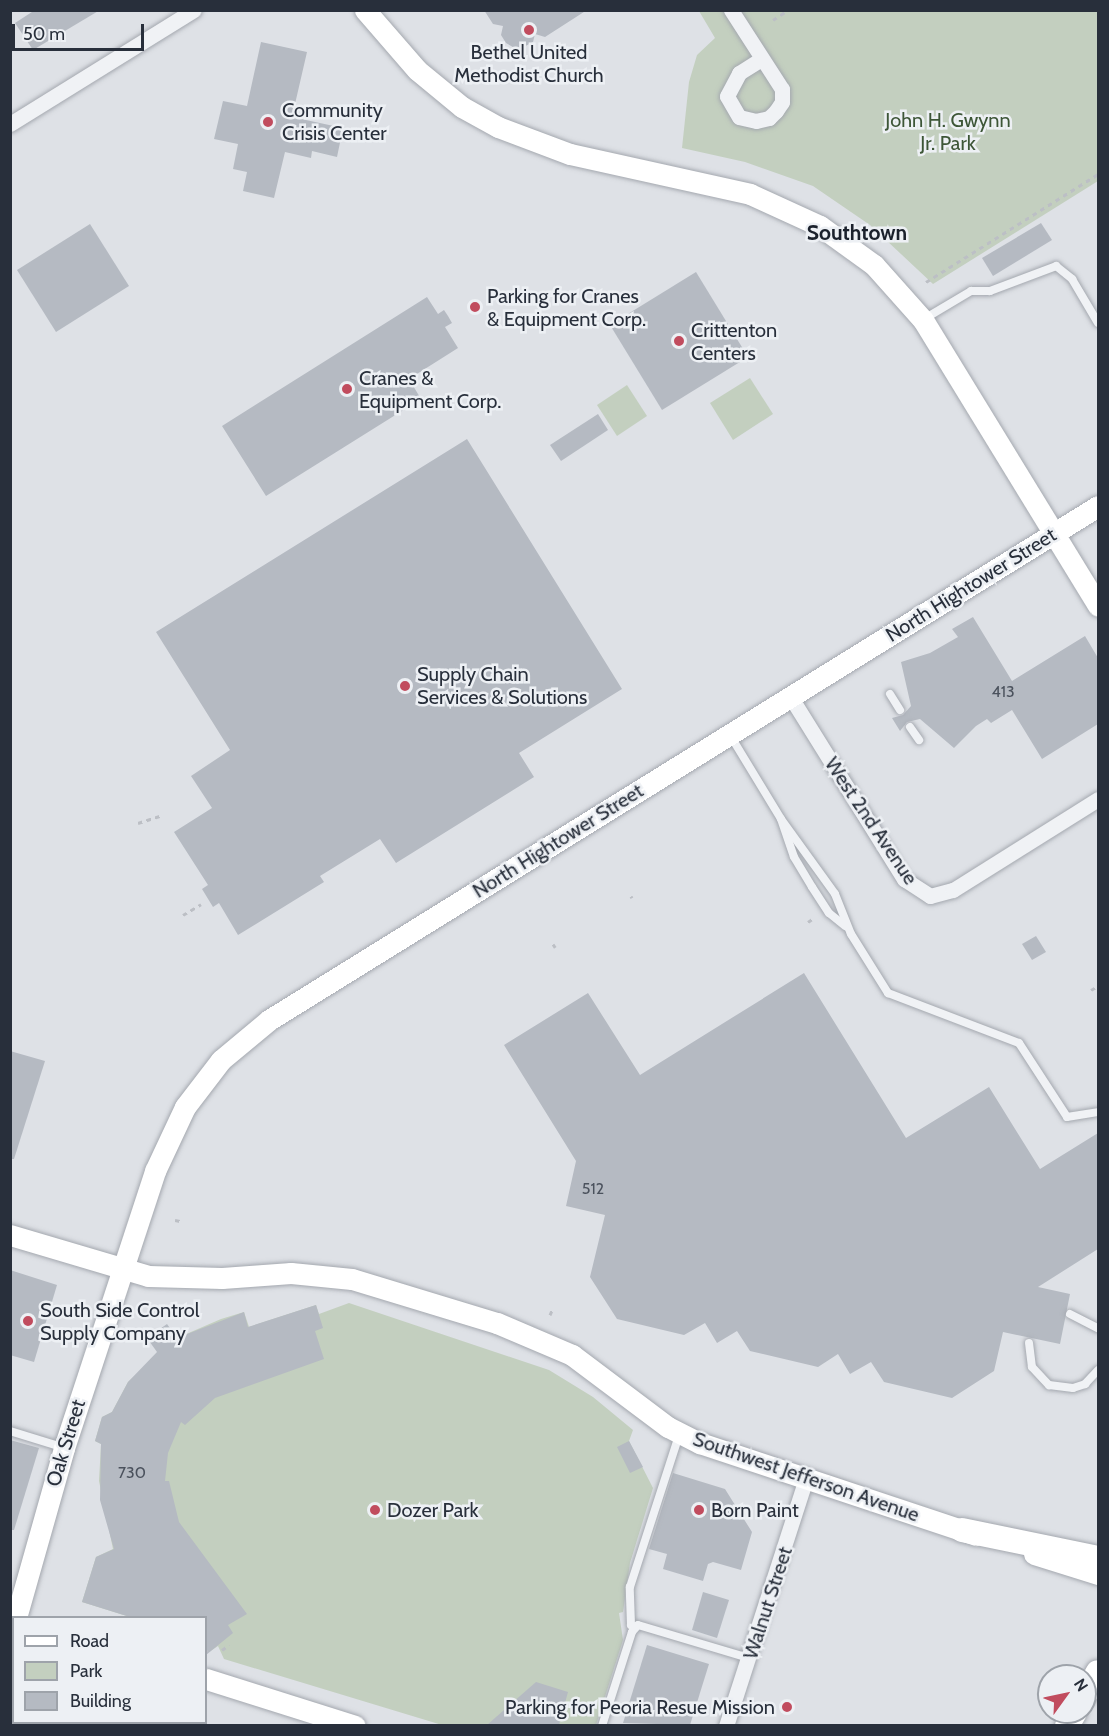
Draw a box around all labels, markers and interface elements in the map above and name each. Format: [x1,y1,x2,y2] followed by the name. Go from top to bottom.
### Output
[15,12,147,50] scale bar
[23,23,65,45] text: 50 m
[522,23,536,37] marker: Bethel United Methodist Church
[454,40,604,87] place label: Bethel United Methodist Church
[282,98,387,145] place label: Community Crisis Center
[885,108,1011,155] park label: John H. Gwynn Jr. Park
[259,113,277,131] marker: Community Crisis Center
[807,220,907,246] district label: Southtown
[487,284,646,331] place label: Parking for Cranes & Equipment Corp.
[468,300,482,314] marker: Parking for Cranes & Equipment Corp.
[691,318,777,365] place label: Crittenton Centers
[672,334,686,348] marker: Crittenton Centers
[359,366,501,413] place label: Cranes & Equipment Corp.
[340,382,354,396] marker: Cranes & Equipment Corp.
[881,523,1061,647] street label: North Hightower Street
[417,662,587,709] place label: Supply Chain Services & Solutions
[398,679,412,693] marker: Supply Chain Services & Solutions
[991,682,1015,702] house number: 413
[820,753,922,889] street label: West 2nd Avenue
[468,779,648,903] street label: North Hightower Street
[582,1179,604,1199] house number: 512
[40,1298,199,1345] place label: South Side Control Supply Company
[21,1314,35,1328] marker: South Side Control Supply Company
[41,1397,91,1489] street label: Oak Street
[690,1427,922,1527] street label: Southwest Jefferson Avenue
[118,1463,146,1483] house number: 730
[387,1498,479,1522] place label: Dozer Park
[711,1498,799,1522] place label: Born Paint
[368,1503,382,1517] marker: Dozer Park
[692,1503,706,1517] marker: Born Paint
[739,1544,797,1662] street label: Walnut Street
[12,1616,207,1724] legend
[70,1630,109,1652] text: Road
[70,1660,102,1682] text: Park
[1037,1664,1097,1724] north arrow
[1070,1675,1092,1695] text: N
[70,1690,131,1712] text: Building
[505,1695,775,1719] place label: Parking for Peoria Resue Mission
[780,1700,794,1714] marker: Parking for Peoria Resue Mission

